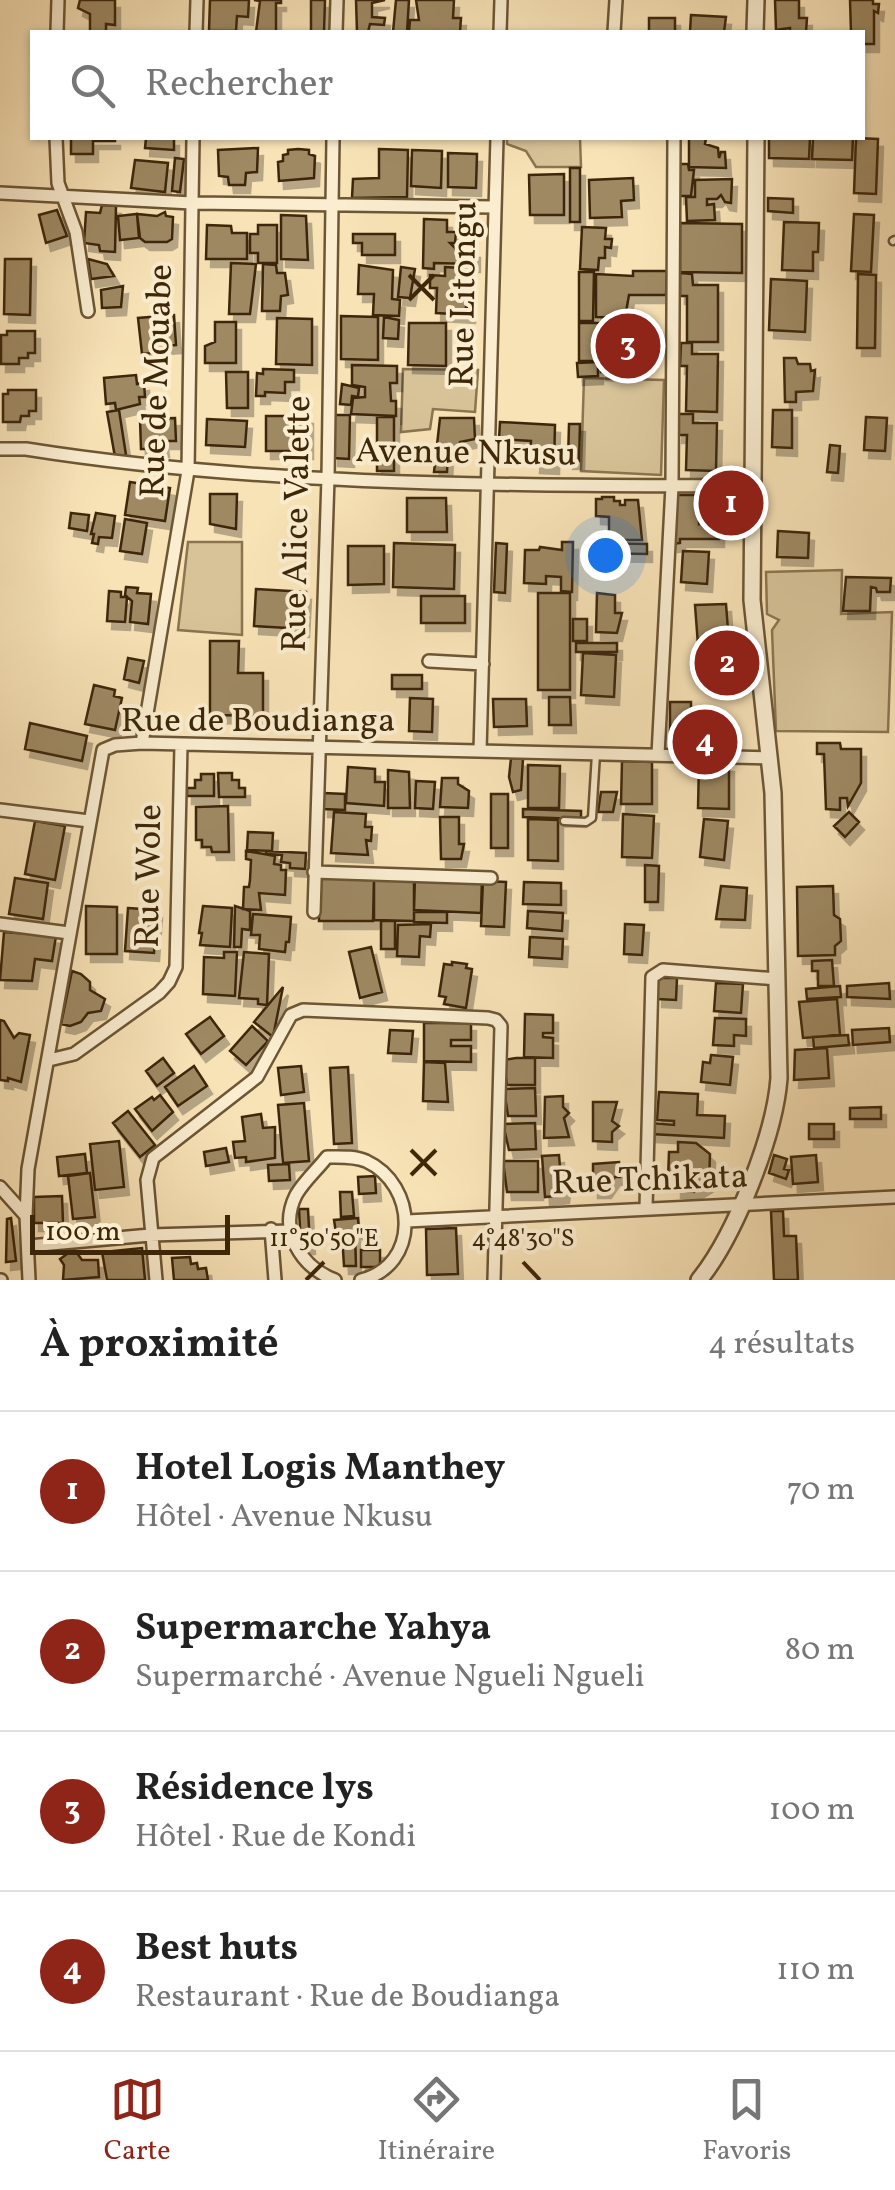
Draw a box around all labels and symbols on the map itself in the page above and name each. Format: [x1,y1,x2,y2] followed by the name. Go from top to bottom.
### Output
[439,200,491,388] street label: Rue Litongu
[130,263,186,499] street label: Rue de Mouabe
[596,308,660,384] pin: 3
[272,395,324,653] street label: Rue Alice Valette
[355,428,577,480] street label: Avenue Nkusu
[698,466,764,540] pin: 1
[580,530,631,581] your location
[694,626,760,700] pin: 2
[121,698,395,746] street label: Rue de Boudianga
[672,704,738,780] pin: 4
[125,804,175,948] street label: Rue Wole
[551,1154,749,1208] street label: Rue Tchikata
[30,1210,230,1254] scale bar
[269,1222,379,1257] text: 11°50'50"E
[471,1222,575,1257] text: 4°48'30"S

